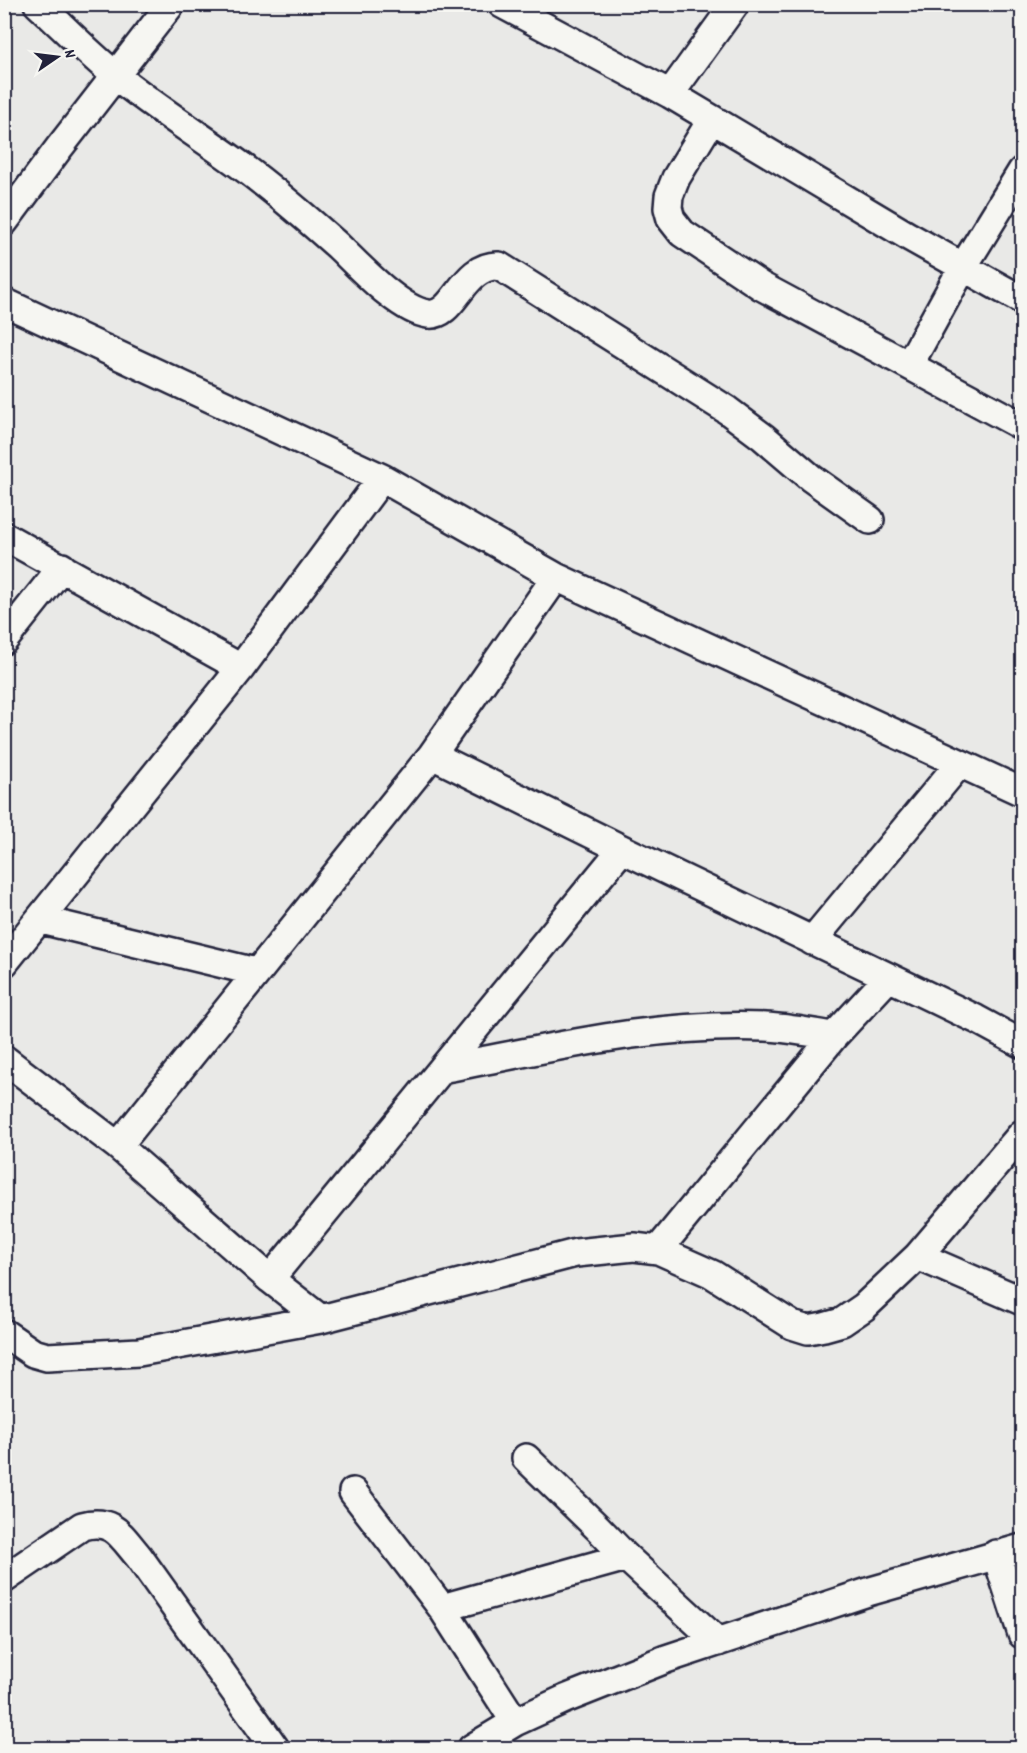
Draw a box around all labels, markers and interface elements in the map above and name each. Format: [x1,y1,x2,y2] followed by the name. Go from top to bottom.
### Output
[27,27,87,87] north arrow
[57,47,81,61] text: N

